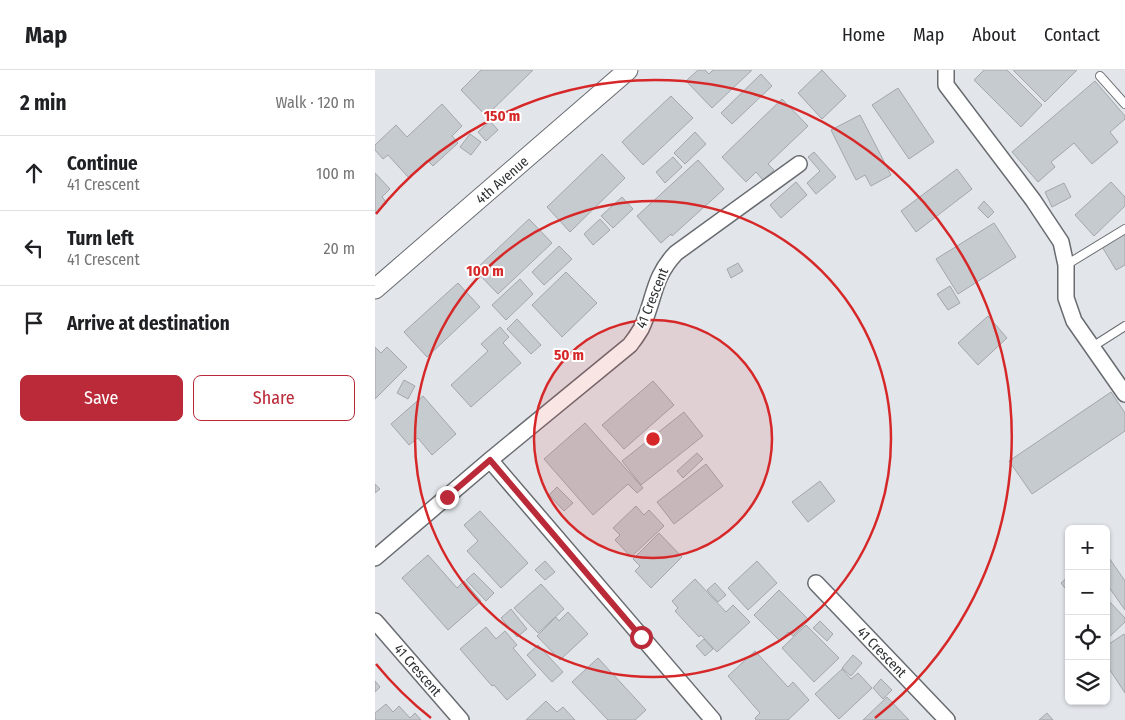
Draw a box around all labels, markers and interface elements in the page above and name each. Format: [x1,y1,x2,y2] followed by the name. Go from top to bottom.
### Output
[25,21,67,49] text: Map
[842,24,885,46] text: Home
[913,24,944,46] text: Map
[972,24,1016,46] text: About
[1044,24,1100,46] text: Contact
[20,90,67,116] text: 2 min
[276,93,355,112] text: Walk · 120 m
[484,107,520,125] text: 150 m
[67,152,138,175] text: Continue
[473,153,532,208] street label: 4th Avenue
[20,159,48,187] icon: ahead
[316,164,355,183] text: 100 m
[67,175,140,194] text: 41 Crescent
[67,227,134,250] text: Turn left
[20,234,48,262] icon: left
[324,239,355,258] text: 20 m
[67,250,140,269] text: 41 Crescent
[466,262,504,280] text: 100 m
[633,265,672,331] street label: 41 Crescent
[20,309,48,337] icon: arrive
[67,312,230,335] text: Arrive at destination
[554,346,584,364] text: 50 m
[20,375,183,421] button: Save
[193,375,355,421] button: Share
[644,430,662,448] centre of rings
[436,486,459,509] route end
[1065,525,1110,705] map controls
[1065,525,1110,570] button: +
[1065,570,1110,615] button: −
[1065,615,1110,660] button: locate
[853,624,910,681] street label: 41 Crescent
[630,626,653,649] route start
[390,641,445,700] street label: 41 Crescent
[1065,660,1110,705] button: layers

